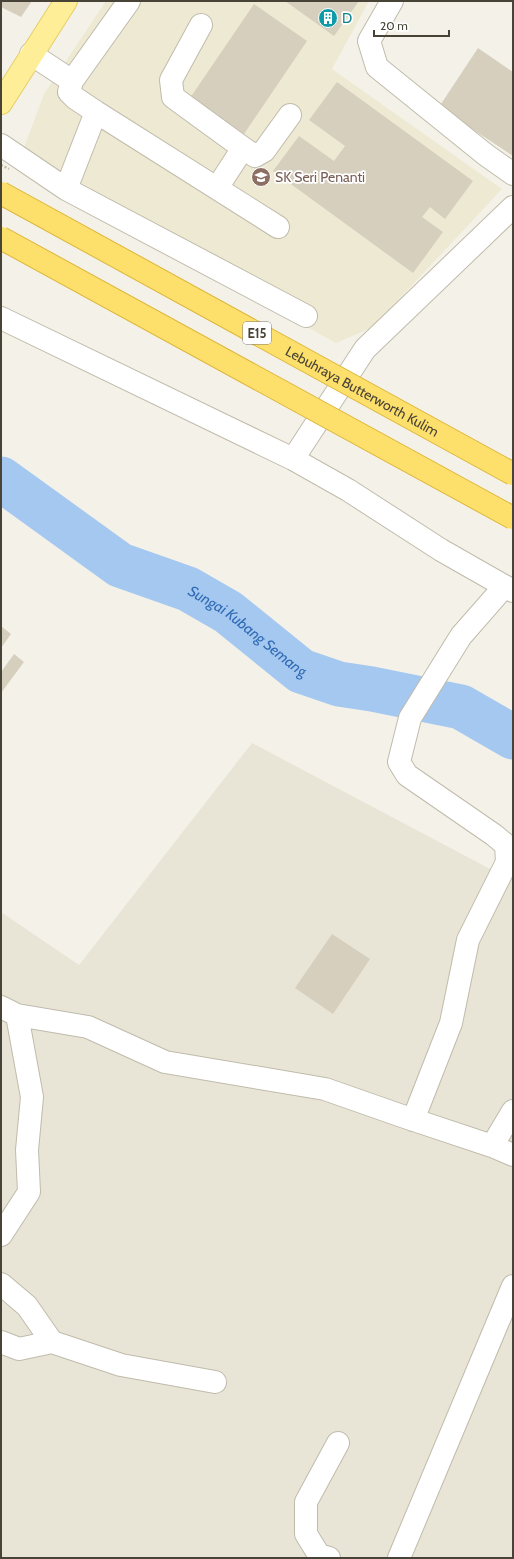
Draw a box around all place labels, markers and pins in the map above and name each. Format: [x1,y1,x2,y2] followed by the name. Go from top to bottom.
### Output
[317,7,339,29] building icon: D
[342,9,352,27] place label: D
[250,166,272,188] school or university icon: SK Seri Penanti
[275,168,365,186] place label: SK Seri Penanti

